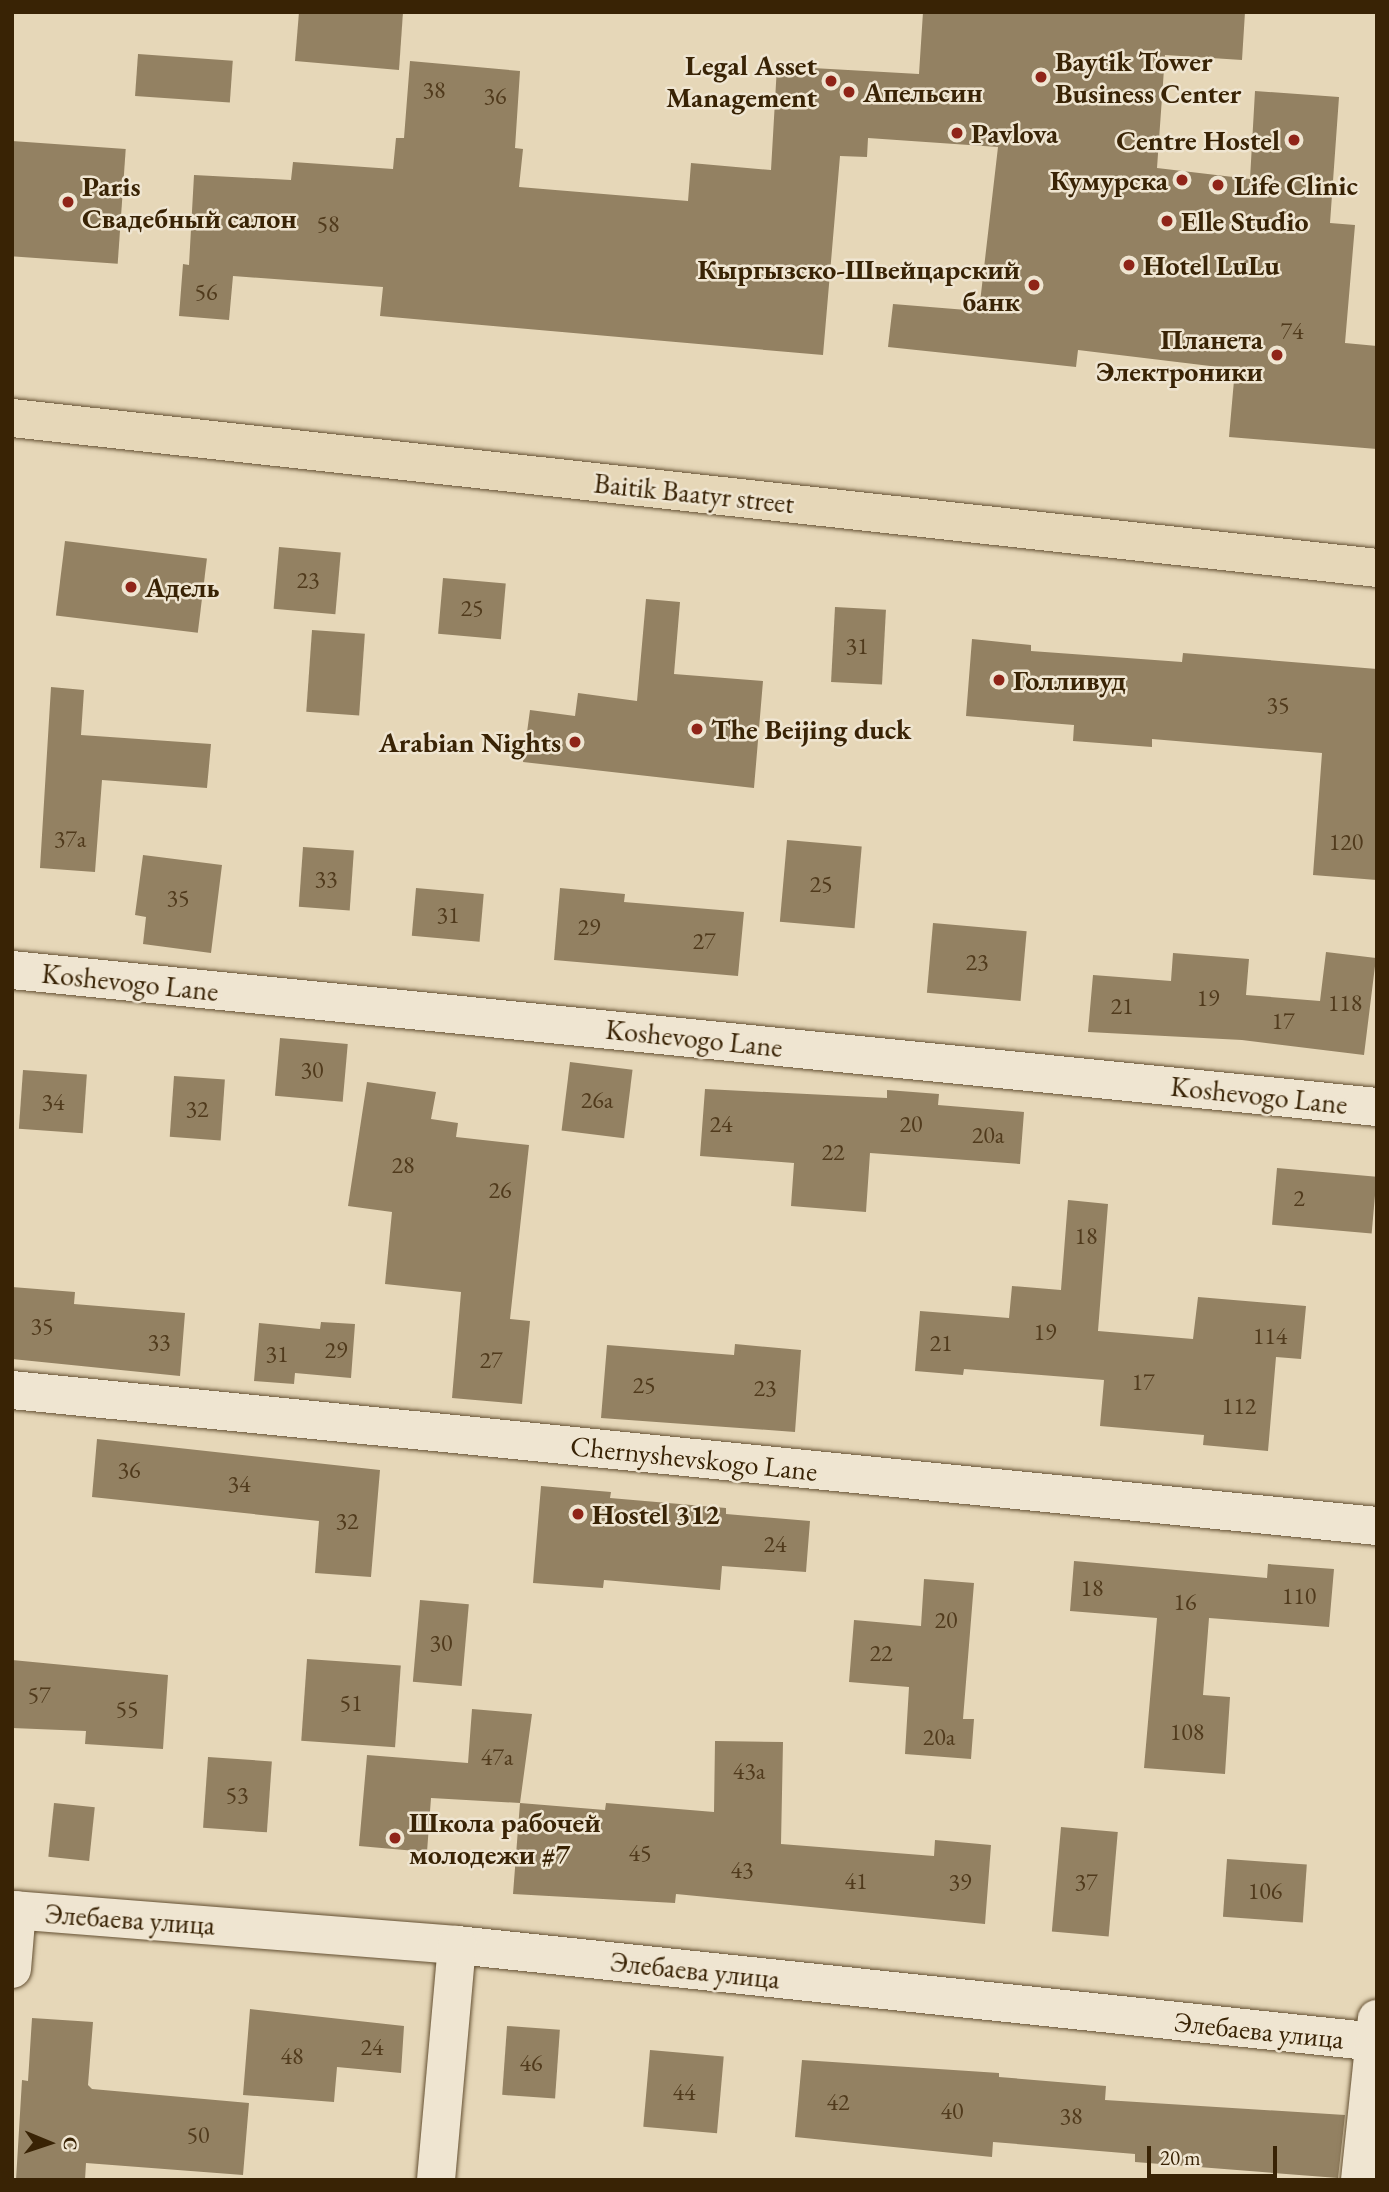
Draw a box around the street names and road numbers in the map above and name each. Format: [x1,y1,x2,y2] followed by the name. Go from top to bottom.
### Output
[592,466,796,520] street label: Baitik Baatyr street
[40,956,220,1008] street label: Koshevogo Lane
[604,1012,784,1064] street label: Koshevogo Lane
[1169,1069,1349,1121] street label: Koshevogo Lane
[569,1428,819,1488] street label: Chernyshevskogo Lane
[44,1896,216,1942] street label: Элебаева улица
[608,1944,782,1996] street label: Элебаева улица
[1172,2004,1346,2056] street label: Элебаева улица

